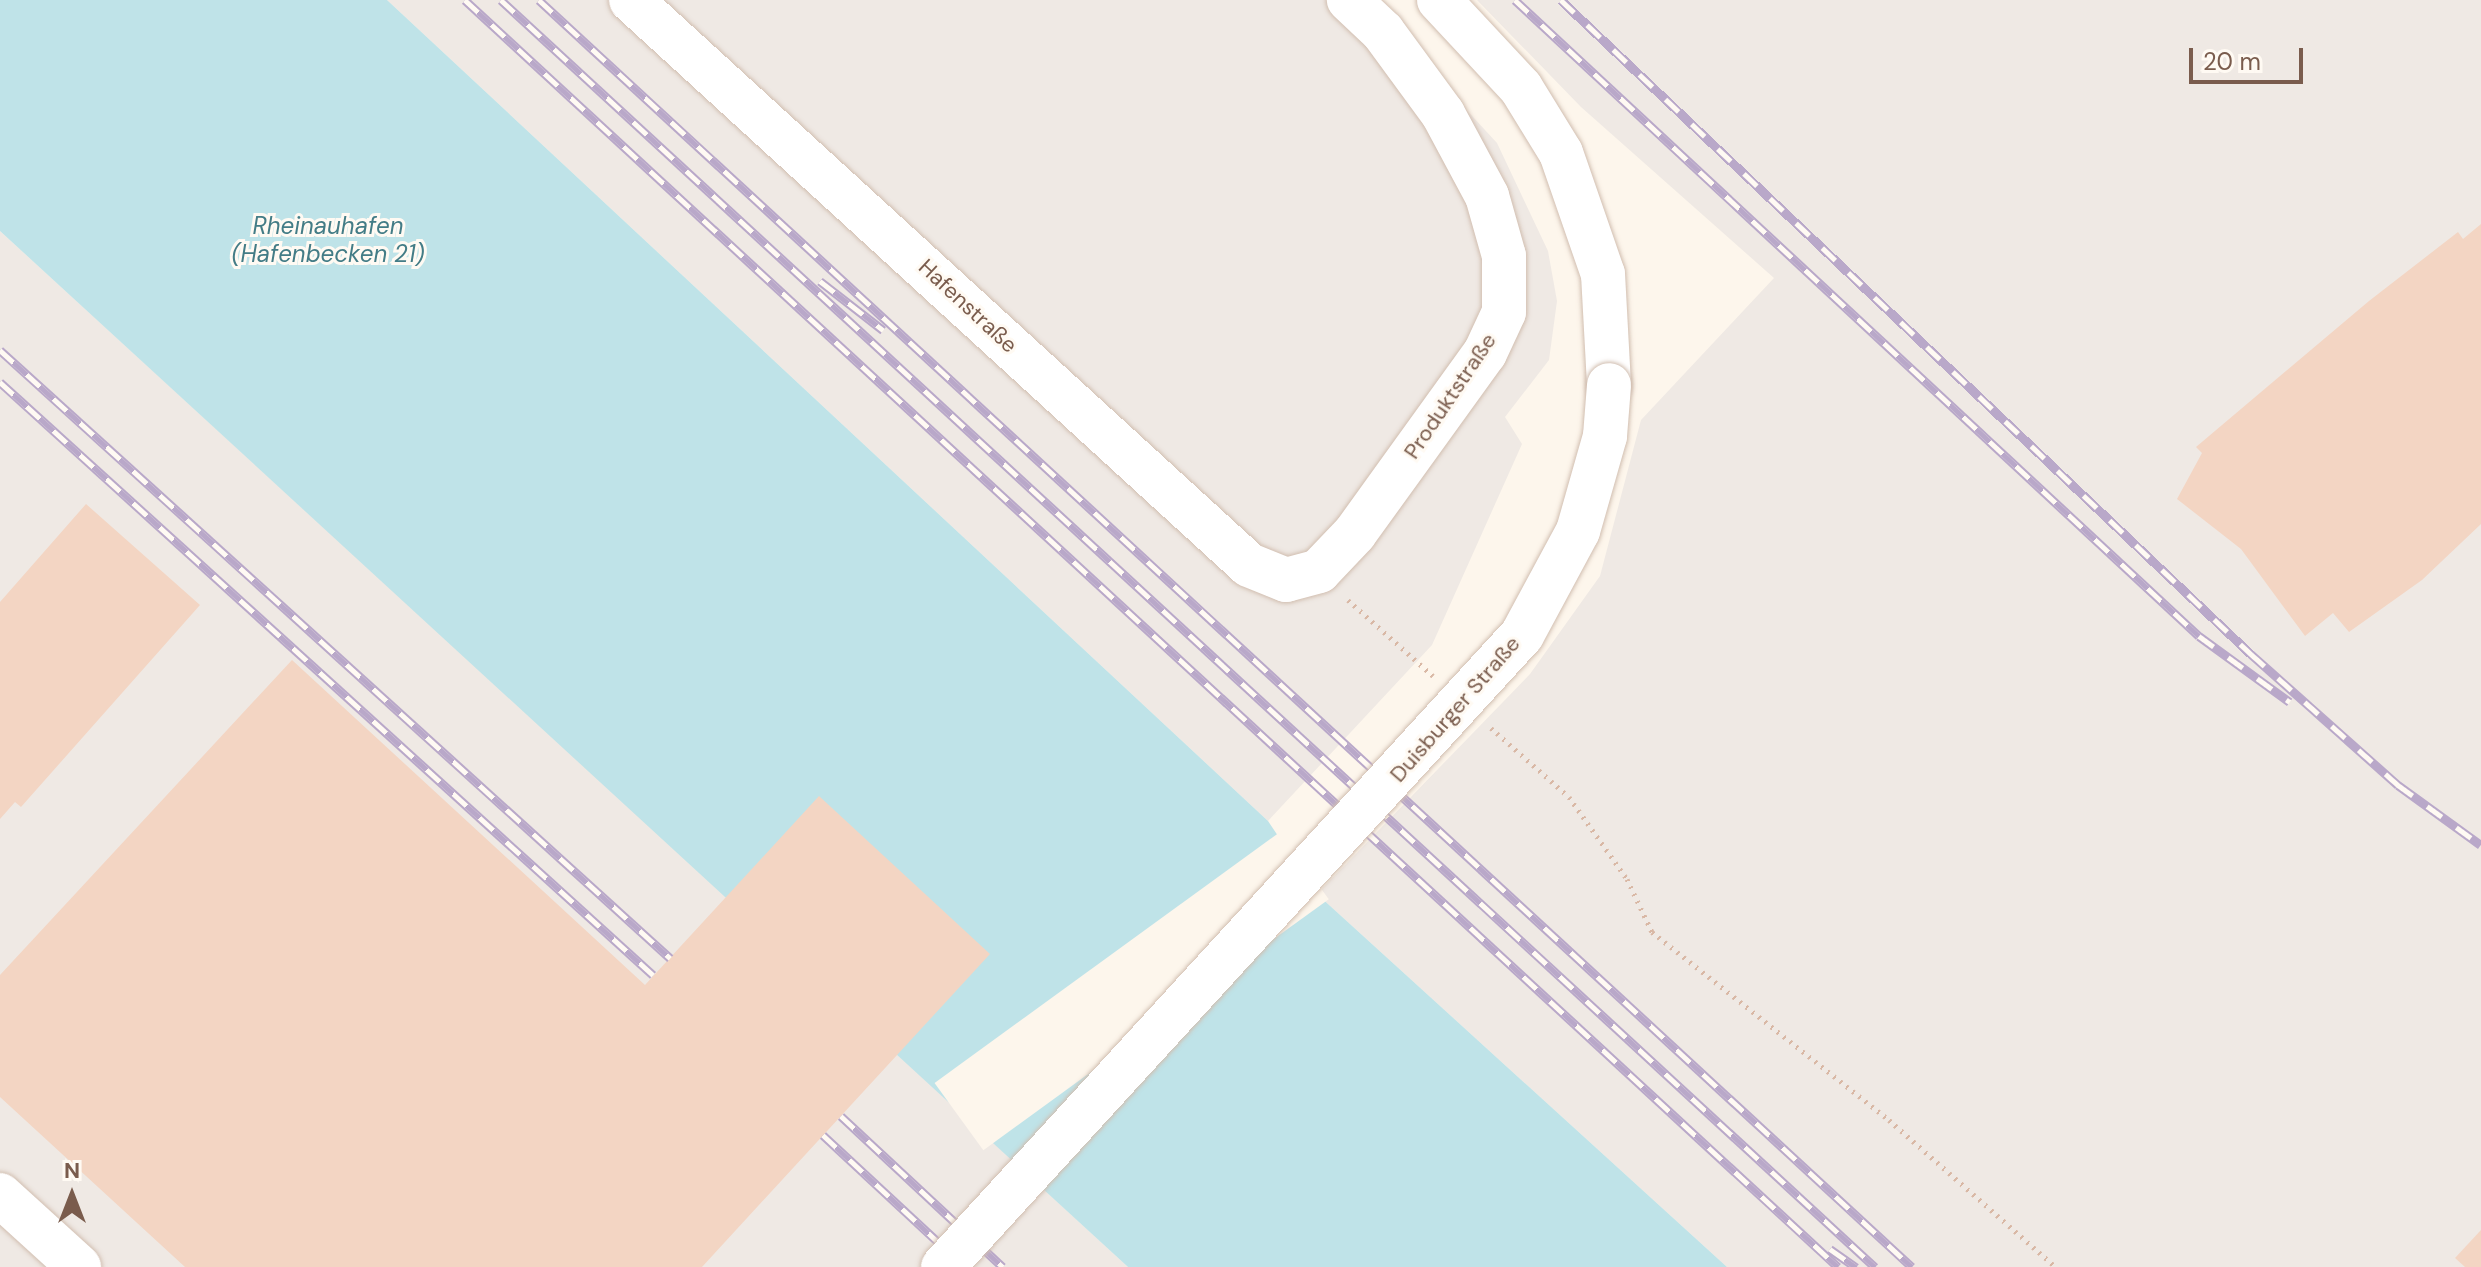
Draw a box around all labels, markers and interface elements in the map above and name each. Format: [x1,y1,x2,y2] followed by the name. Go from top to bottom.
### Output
[2193,32,2307,82] scale bar
[2203,46,2261,77] text: 20 m
[231,212,425,268] water label: Rheinauhafen (Hafenbecken 21)
[913,254,1023,358] street label: Hafenstraße
[1398,328,1502,464] street label: Produktstraße
[1384,631,1526,787] street label: Duisburger Straße
[32,1155,112,1235] north arrow
[64,1156,80,1185] text: N

